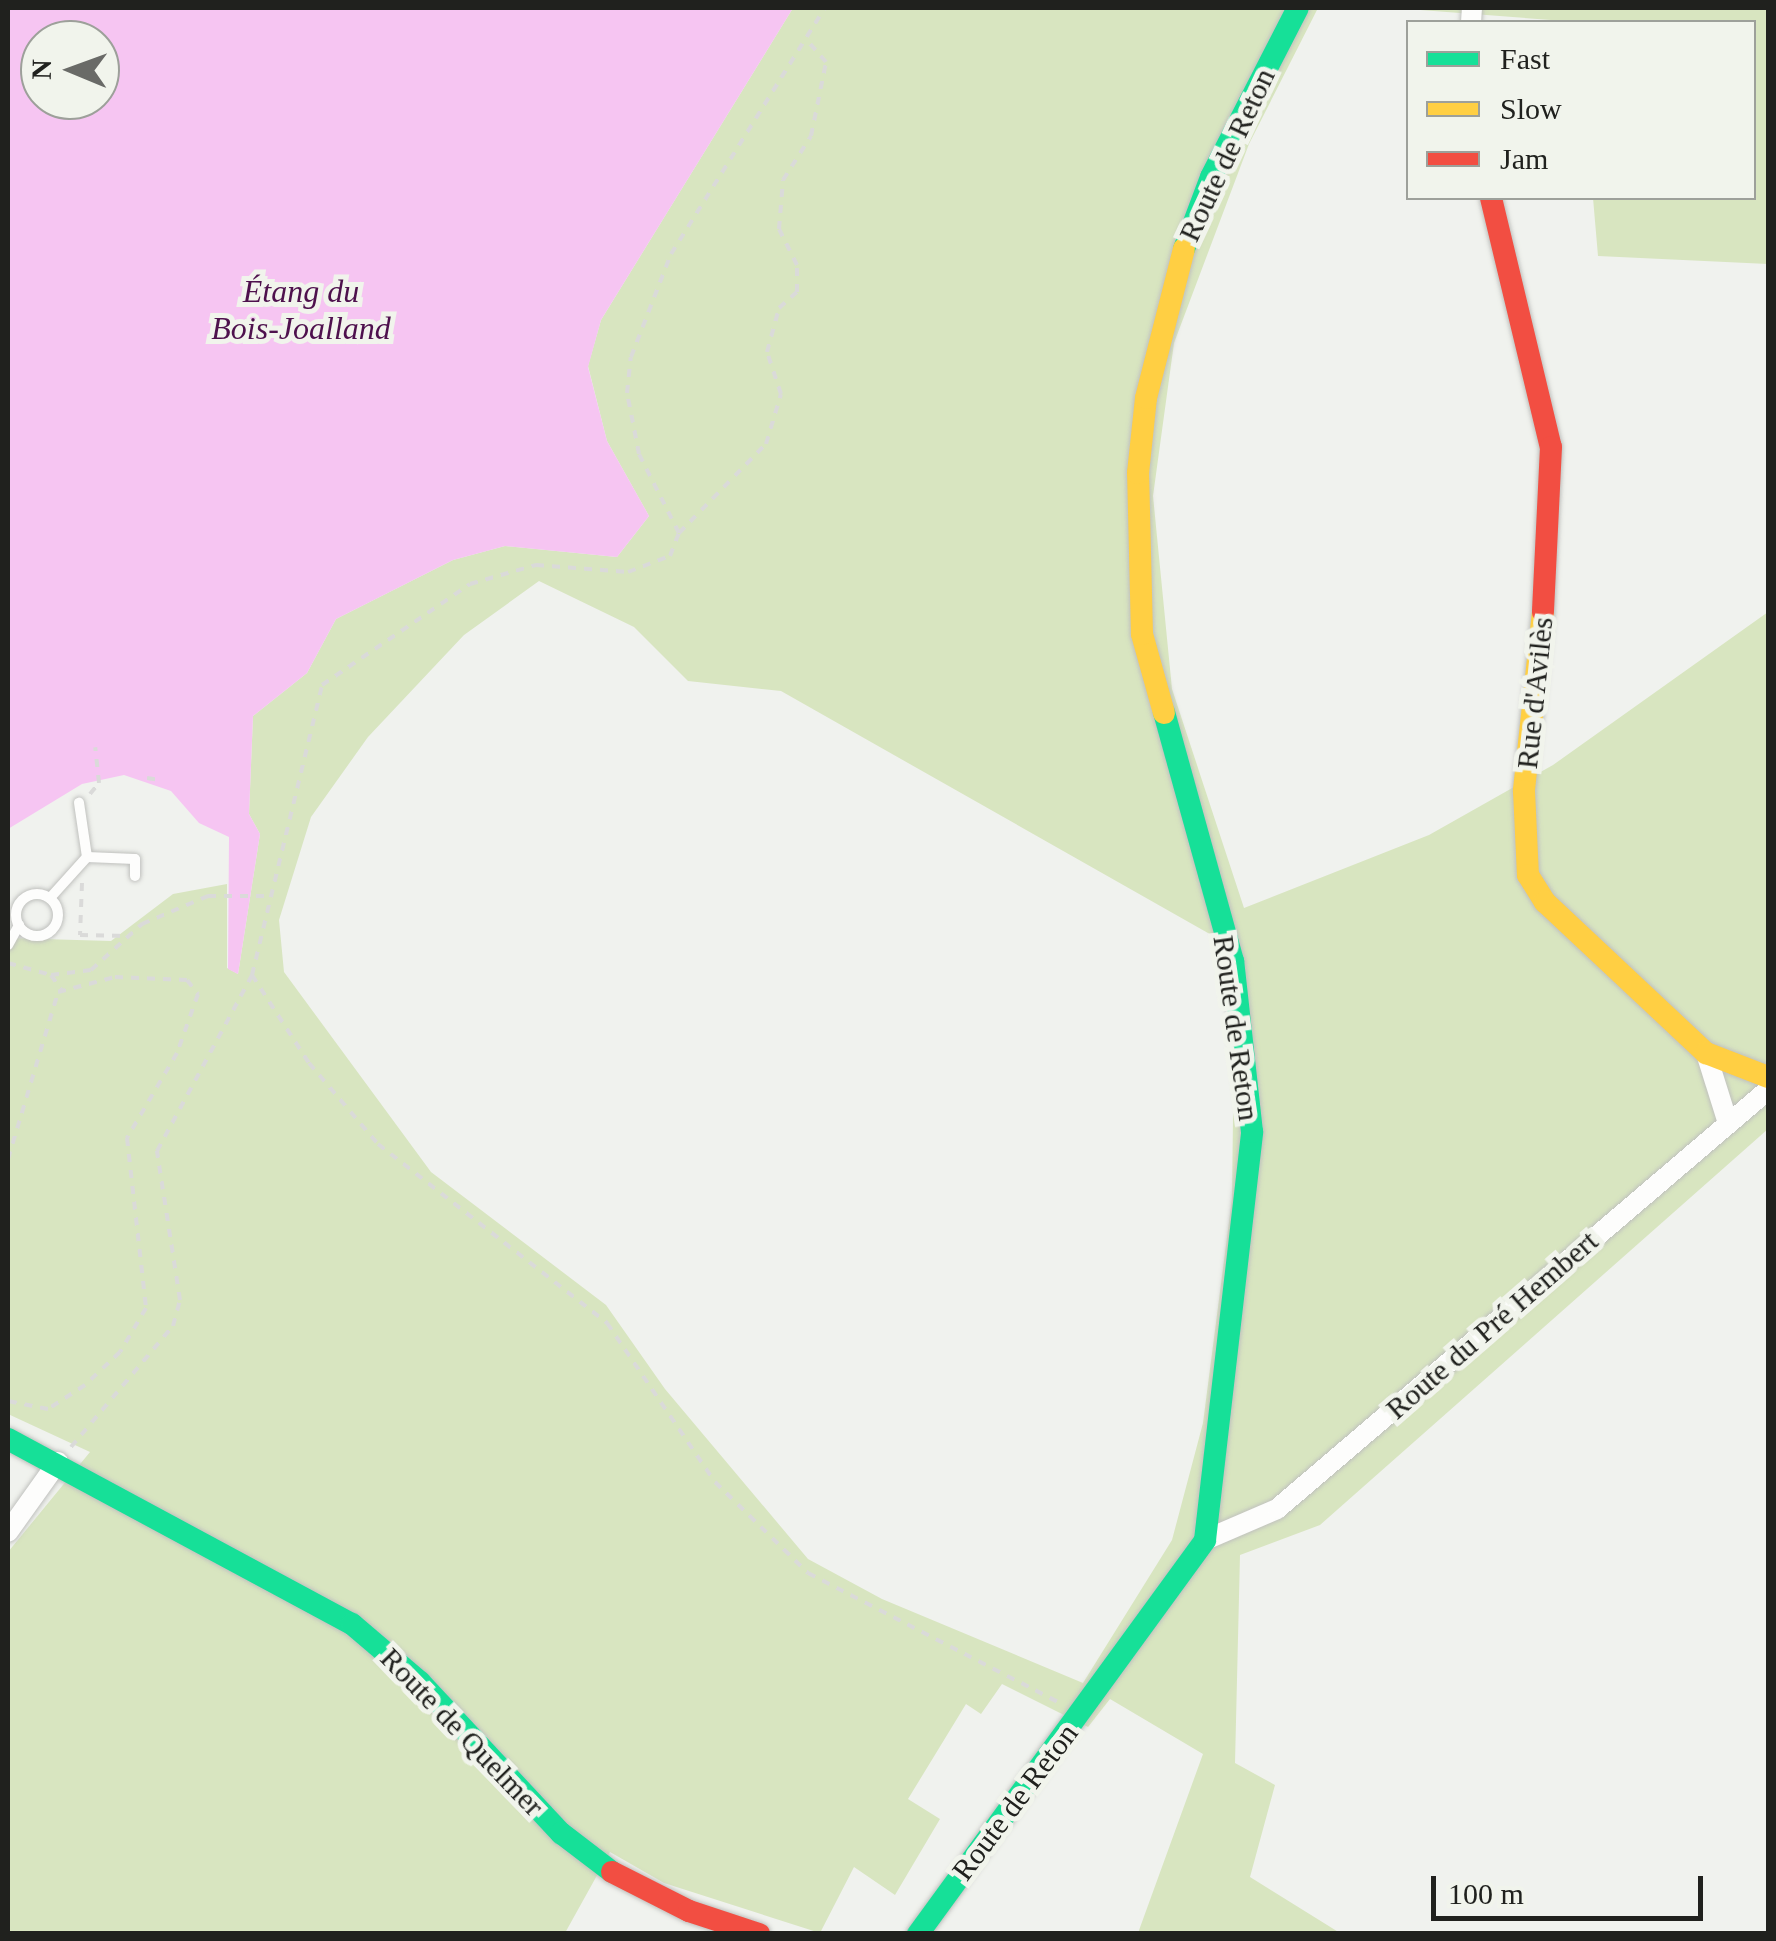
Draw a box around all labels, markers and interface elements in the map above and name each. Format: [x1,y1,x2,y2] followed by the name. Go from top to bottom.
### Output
[20,20,120,120] north arrow
[1406,20,1756,200] legend
[1500,42,1550,75] text: Fast
[26,59,57,80] text: N
[1171,63,1283,247] street label: Route de Reton
[1500,92,1562,125] text: Slow
[1500,142,1548,175] text: Jam
[211,273,391,348] water label: Étang du Bois-Joalland
[1509,615,1561,771] street label: Rue d'Avilès
[1205,933,1267,1123] street label: Route de Reton
[1379,1223,1605,1427] street label: Route du Pré Hembert
[373,1640,551,1824] street label: Route de Quelmer
[944,1717,1086,1887] street label: Route de Reton
[1436,1856,1708,1918] scale bar
[1448,1877,1524,1910] text: 100 m

